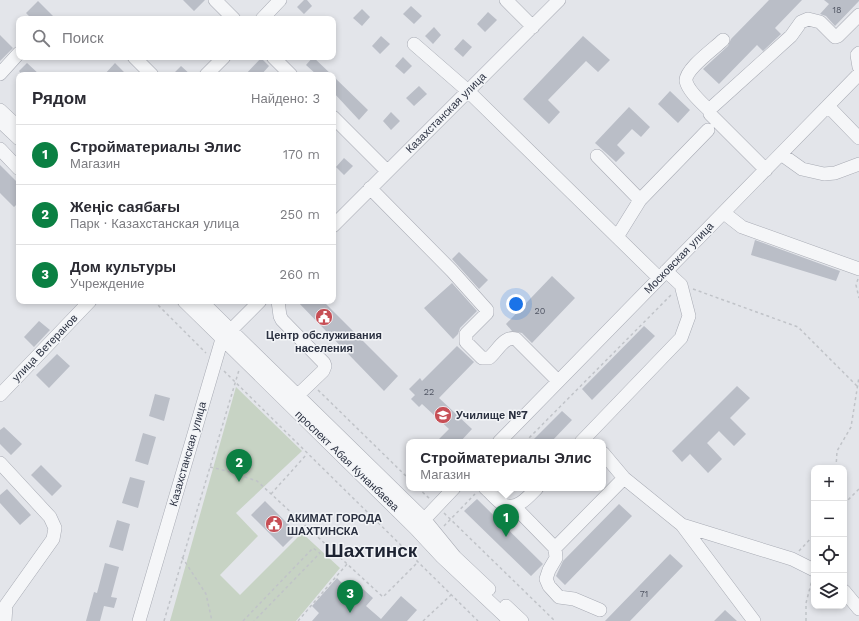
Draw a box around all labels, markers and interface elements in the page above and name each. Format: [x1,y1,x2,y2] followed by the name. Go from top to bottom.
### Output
[832,5,842,15] house number: 18
[16,16,336,60] search box
[30,27,52,49] icon: search
[62,29,104,47] text: Поиск
[403,70,489,156] street label: Казахстанская улица
[32,88,87,108] text: Рядом
[251,91,320,106] text: Найдено: 3
[70,138,241,156] text: Стройматериалы Элис
[42,147,48,162] text: 1
[283,147,320,162] text: 170 m
[70,156,120,171] text: Магазин
[70,198,180,216] text: Жеңіс саябағы
[41,207,49,222] text: 2
[280,207,320,222] text: 250 m
[70,216,239,231] text: Парк · Казахстанская улица
[642,219,717,296] street label: Московская улица
[70,258,176,276] text: Дом культуры
[41,267,49,282] text: 3
[280,267,320,282] text: 260 m
[70,276,145,291] text: Учреждение
[506,294,526,314] your location
[535,306,546,316] house number: 20
[314,307,334,327] public building icon: Центр обслуживания населения
[10,312,80,384] street label: улица Ветеранов
[266,329,382,355] place label: Центр обслуживания населения
[424,387,434,397] house number: 22
[167,399,209,508] street label: Казахстанская улица
[433,405,453,425] school or university icon: Училище №7
[292,408,402,515] street label: проспект Абая Кунанбаева
[456,409,528,422] place label: Училище №7
[406,439,606,491] popup
[226,449,252,482] pin: 2
[420,449,592,467] text: Стройматериалы Элис
[811,465,847,609] map controls
[811,465,847,501] button: +
[420,467,470,482] text: Магазин
[811,501,847,537] button: −
[493,504,519,537] pin: 1
[287,512,382,538] place label: АКИМАТ ГОРОДА ШАХТИНСКА
[264,514,284,534] public building icon: АКИМАТ ГОРОДА ШАХТИНСКА
[811,537,847,573] button: locate
[325,539,418,562] district label: Шахтинск
[811,573,847,609] button: layers
[337,580,363,613] pin: 3
[640,589,648,599] house number: 71

